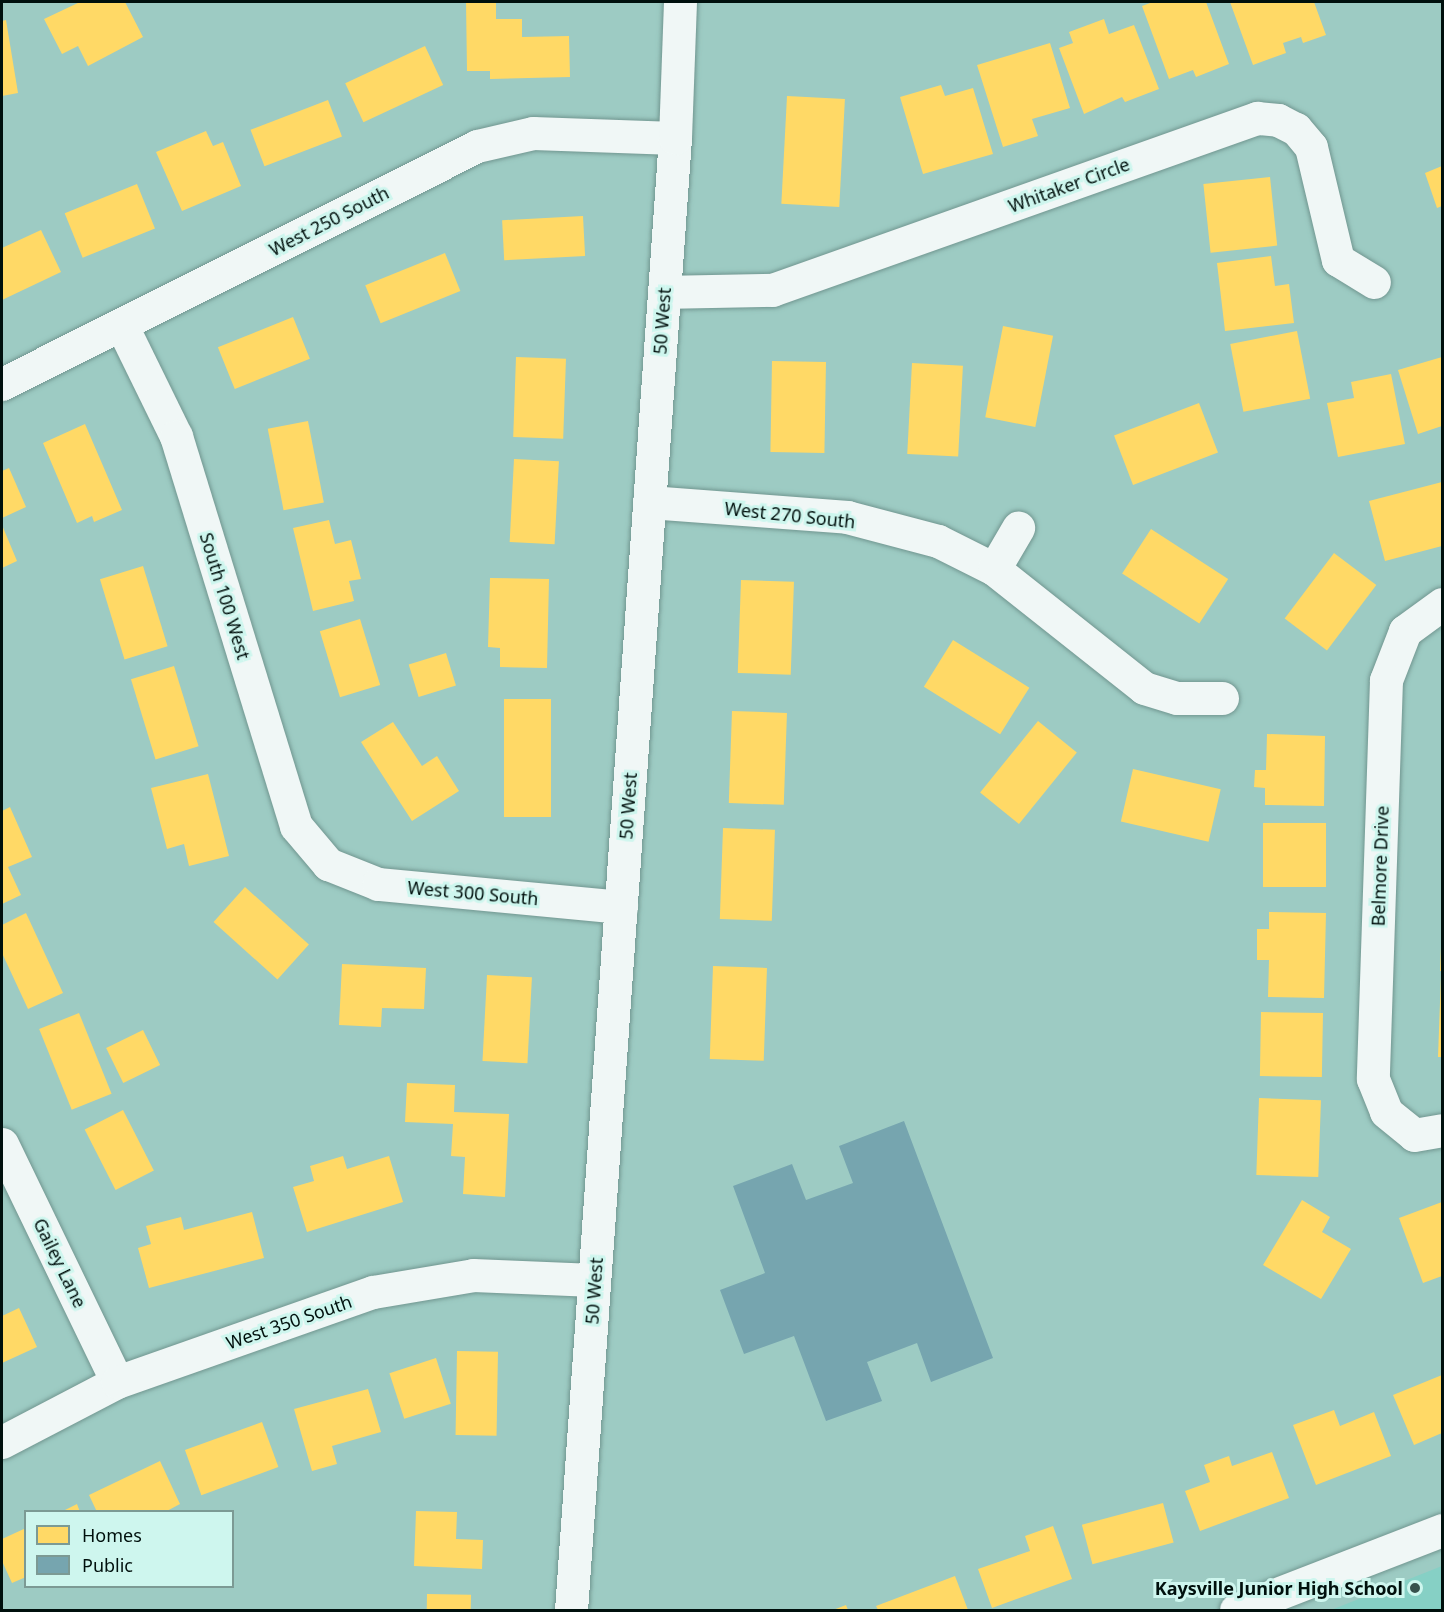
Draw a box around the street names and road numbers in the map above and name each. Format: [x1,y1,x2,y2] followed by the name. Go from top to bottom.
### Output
[1005,153,1133,217] street label: Whitaker Circle
[266,182,392,260] street label: West 250 South
[649,287,675,355] street label: 50 West
[724,497,856,533] street label: West 270 South
[195,530,255,662] street label: South 100 West
[615,772,641,840] street label: 50 West
[1367,805,1393,927] street label: Belmore Drive
[407,877,539,909] street label: West 300 South
[29,1215,91,1311] street label: Gailey Lane
[581,1257,607,1325] street label: 50 West
[223,1290,355,1354] street label: West 350 South

